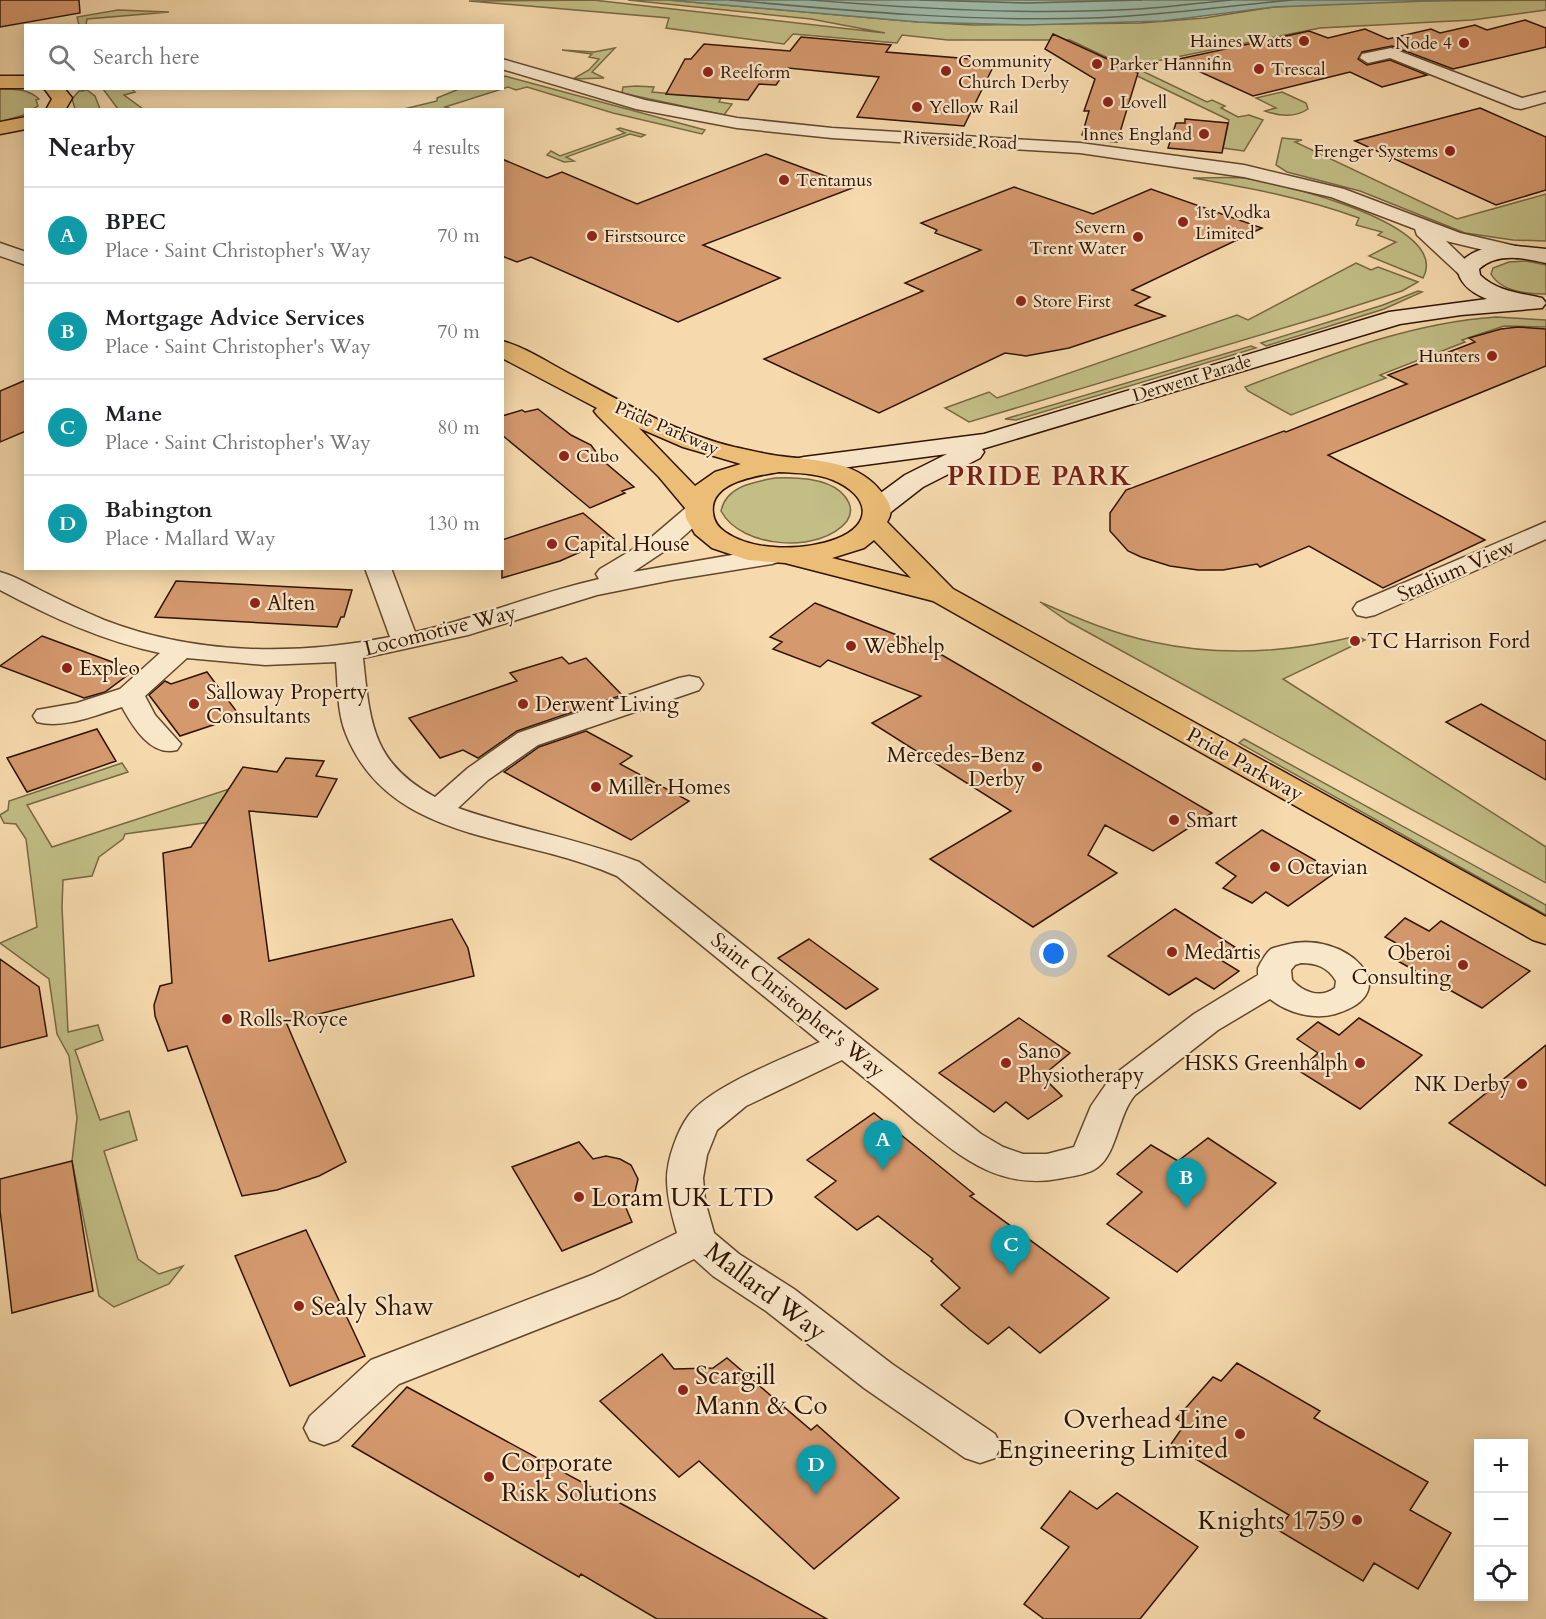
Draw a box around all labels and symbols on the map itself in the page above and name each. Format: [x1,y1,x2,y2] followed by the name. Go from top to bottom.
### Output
[1190,29,1292,54] place label: Haines Watts
[1395,31,1452,56] place label: Node 4
[1297,34,1311,48] marker: Haines Watts
[1457,36,1471,50] marker: Node 4
[958,49,1070,95] place label: Community Church Derby
[1109,52,1233,77] place label: Parker Hannifin
[1090,57,1104,71] marker: Parker Hannifin
[1271,57,1326,82] place label: Trescal
[720,60,791,85] place label: Reelform
[1252,62,1266,76] marker: Trescal
[939,64,953,78] marker: Community Church Derby
[701,65,715,79] marker: Reelform
[1120,90,1167,115] place label: Lovell
[929,95,1019,120] place label: Yellow Rail
[1101,95,1115,109] marker: Lovell
[910,100,924,114] marker: Yellow Rail
[1083,122,1192,147] place label: Innes England
[902,125,1018,156] street label: Riverside Road
[1197,127,1211,141] marker: Innes England
[1313,139,1438,164] place label: Frenger Systems
[1443,144,1457,158] marker: Frenger Systems
[796,168,872,193] place label: Tentamus
[777,173,791,187] marker: Tentamus
[1195,200,1271,246] place label: 1st Vodka Limited
[1029,215,1127,261] place label: Severn Trent Water
[1176,215,1190,229] marker: 1st Vodka Limited
[604,224,686,249] place label: Firstsource
[585,229,599,243] marker: Firstsource
[1131,230,1145,244] marker: Severn Trent Water
[1033,289,1111,314] place label: Store First
[1014,294,1028,308] marker: Store First
[1418,344,1480,369] place label: Hunters
[1130,349,1255,408] street label: Derwent Parade
[1485,349,1499,363] marker: Hunters
[611,395,723,462] street label: Pride Parkway
[576,444,619,469] place label: Cubo
[557,449,571,463] marker: Cubo
[947,458,1133,495] district label: PRIDE PARK
[564,530,690,559] place label: Capital House
[1393,532,1520,609] street label: Stadium View
[545,537,559,551] marker: Capital House
[267,589,315,618] place label: Alten
[248,596,262,610] marker: Alten
[361,598,519,663] street label: Locomotive Way
[1367,627,1530,656] place label: TC Harrison Ford
[862,632,945,661] place label: Webhelp
[1348,634,1362,648] marker: TC Harrison Ford
[844,639,858,653] marker: Webhelp
[79,654,140,683] place label: Expleo
[60,661,74,675] marker: Expleo
[206,678,368,731] place label: Salloway Property Consultants
[535,690,679,719] place label: Derwent Living
[187,697,201,711] marker: Salloway Property Consultants
[516,697,530,711] marker: Derwent Living
[1181,720,1309,809] street label: Pride Parkway
[887,741,1026,794] place label: Mercedes-Benz Derby
[1030,760,1044,774] marker: Mercedes-Benz Derby
[608,773,730,802] place label: Miller Homes
[589,780,603,794] marker: Miller Homes
[1186,806,1238,835] place label: Smart
[1167,813,1181,827] marker: Smart
[1287,853,1368,882] place label: Octavian
[1268,860,1282,874] marker: Octavian
[704,926,891,1085] street label: Saint Christopher's Way
[1184,938,1261,967] place label: Medartis
[1039,939,1068,968] your location
[1352,939,1451,992] place label: Oberoi Consulting
[1165,945,1179,959] marker: Medartis
[1456,958,1470,972] marker: Oberoi Consulting
[239,1005,348,1034] place label: Rolls-Royce
[220,1012,234,1026] marker: Rolls-Royce
[1018,1037,1144,1090] place label: Sano Physiotherapy
[1184,1049,1348,1078] place label: HSKS Greenhalph
[999,1056,1013,1070] marker: Sano Physiotherapy
[1353,1056,1367,1070] marker: HSKS Greenhalph
[1414,1070,1510,1099] place label: NK Derby
[1515,1077,1529,1091] marker: NK Derby
[864,1120,902,1170] pin: A
[1166,1158,1206,1208] pin: B
[591,1180,774,1215] place label: Loram UK LTD
[572,1190,586,1204] marker: Loram UK LTD
[992,1226,1030,1275] pin: C
[698,1234,834,1349] street label: Mallard Way
[311,1289,434,1324] place label: Sealy Shaw
[292,1299,306,1313] marker: Sealy Shaw
[695,1358,828,1423] place label: Scargill Mann & Co
[676,1383,690,1397] marker: Scargill Mann & Co
[998,1402,1228,1467] place label: Overhead Line Engineering Limited
[1233,1427,1247,1441] marker: Overhead Line Engineering Limited
[501,1445,657,1510] place label: Corporate Risk Solutions
[796,1446,836,1495] pin: D
[482,1470,496,1484] marker: Corporate Risk Solutions
[1198,1503,1345,1538] place label: Knights 1759
[1350,1513,1364,1527] marker: Knights 1759

